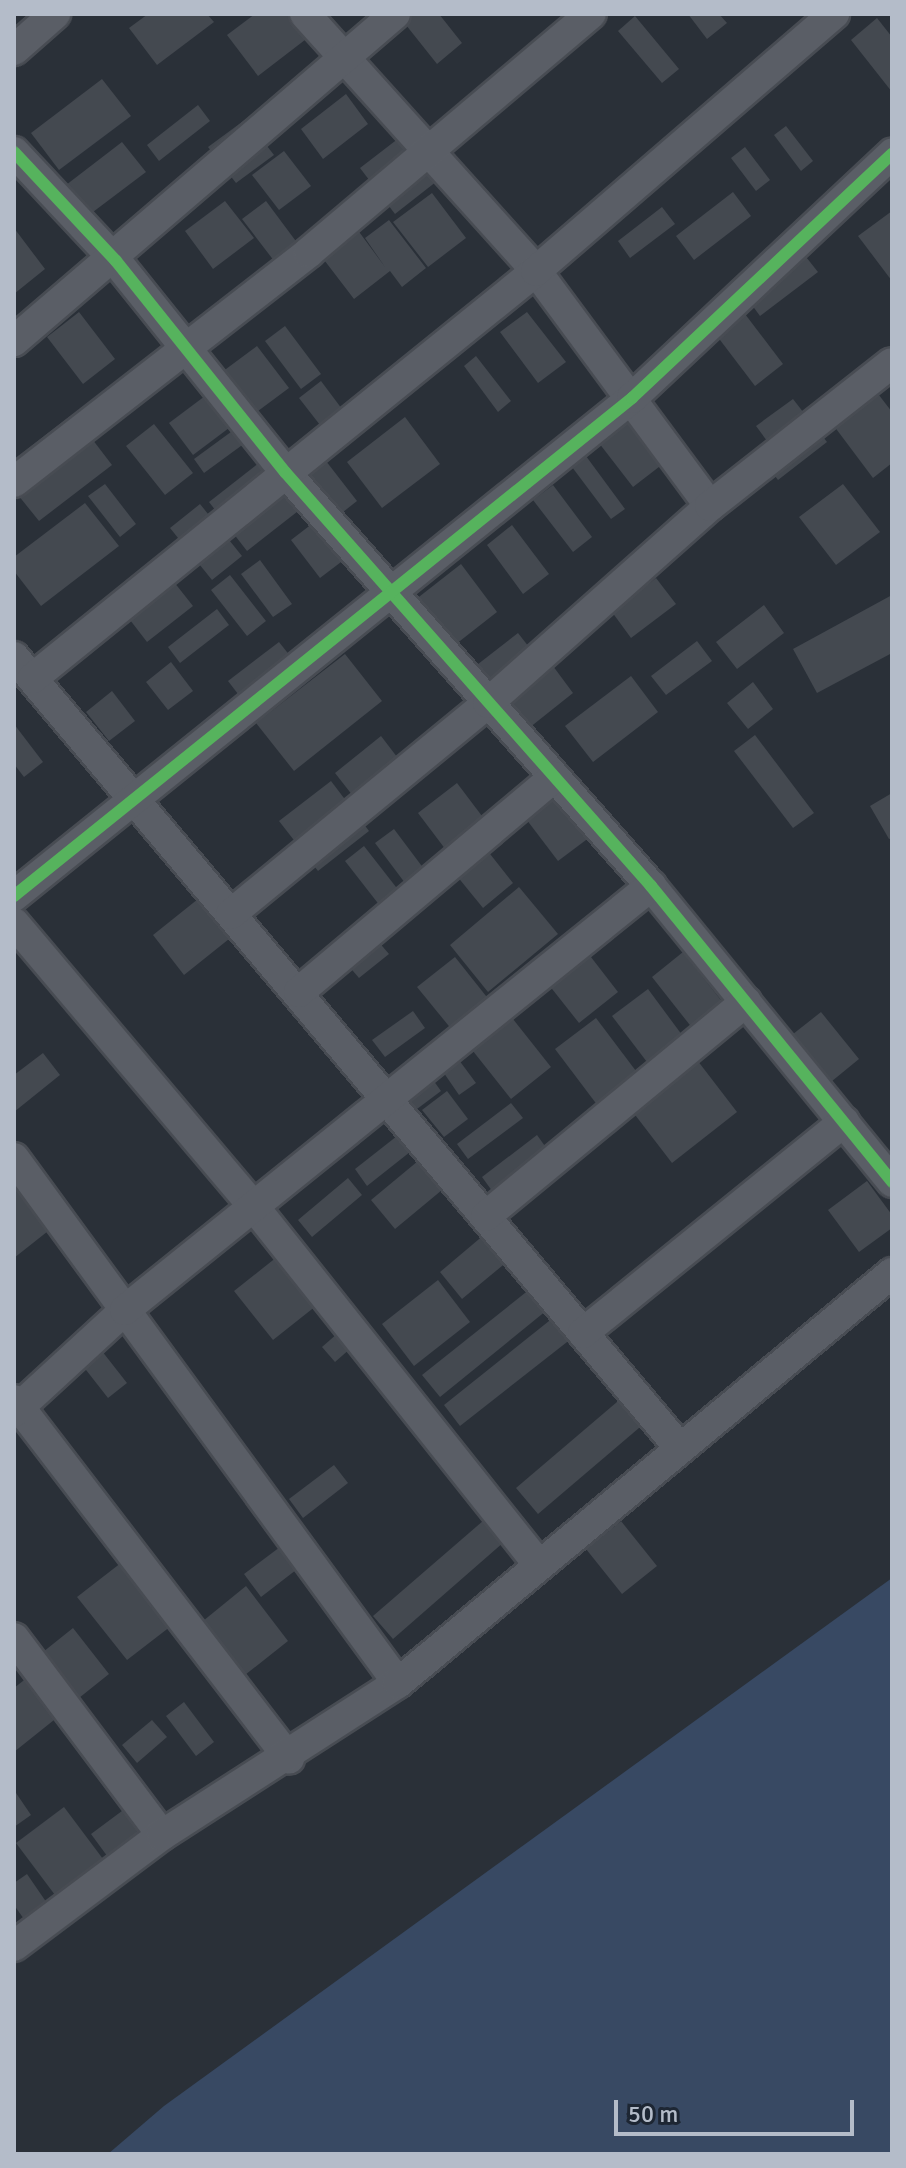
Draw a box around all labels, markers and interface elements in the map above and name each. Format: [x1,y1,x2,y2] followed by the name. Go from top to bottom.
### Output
[618,2084,858,2134] scale bar
[628,2099,678,2129] text: 50 m

